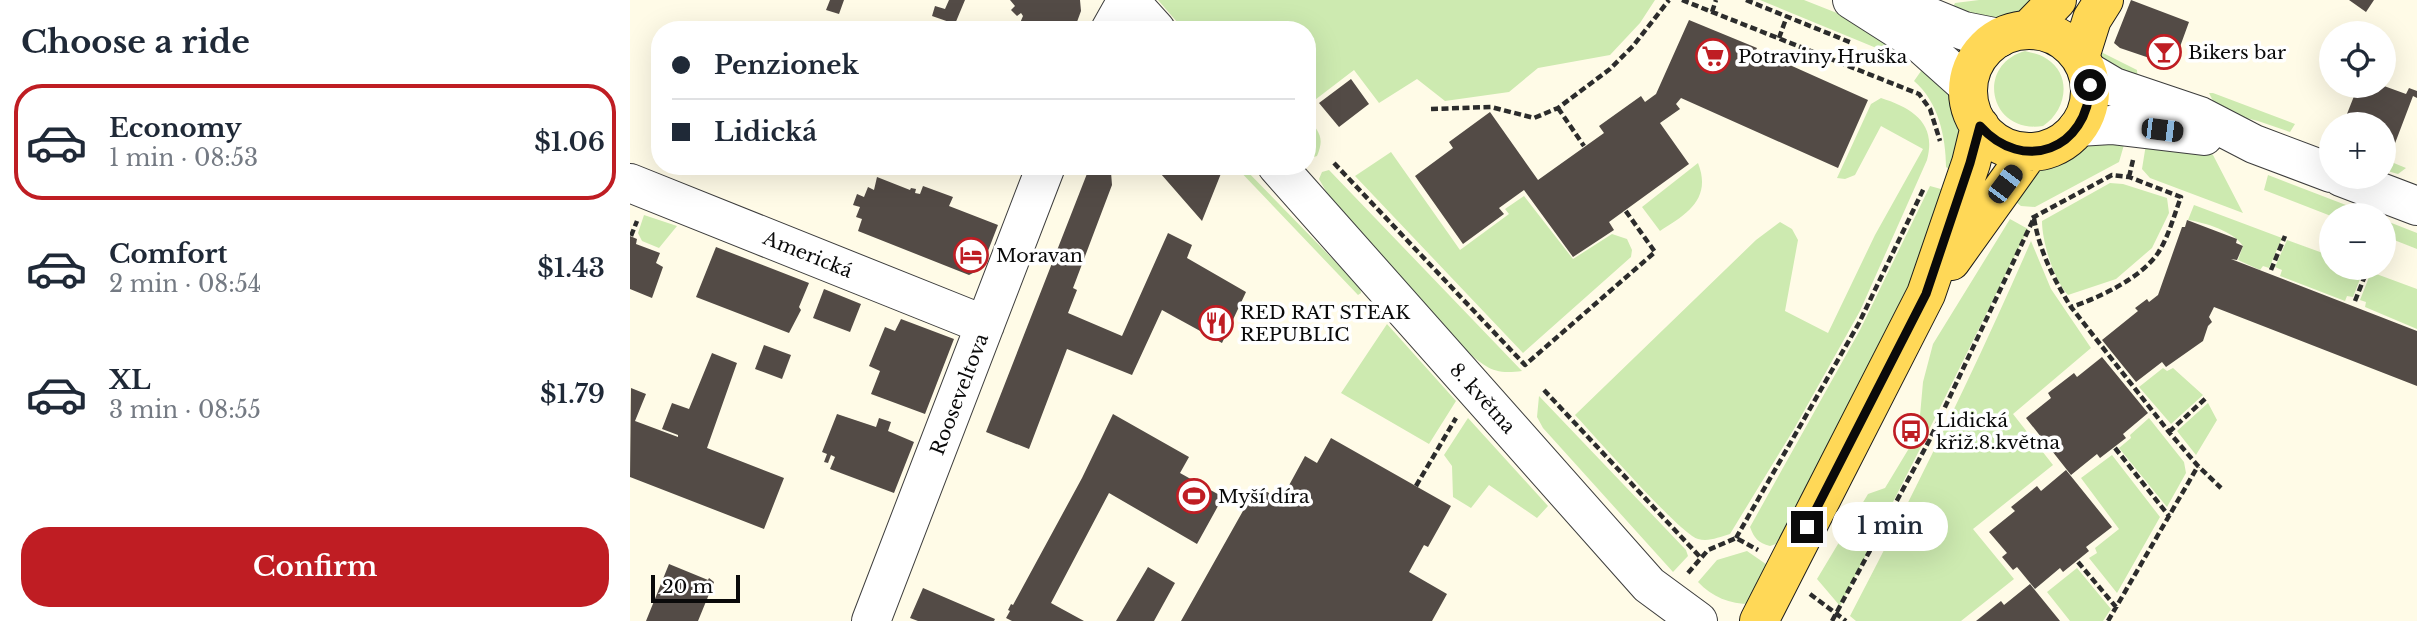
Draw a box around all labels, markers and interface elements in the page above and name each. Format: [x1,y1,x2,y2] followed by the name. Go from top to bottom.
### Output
[2319,21,2396,280] map controls
[2319,21,2396,98] button: locate
[21,22,250,62] text: Choose a ride
[2145,33,2183,71] bar icon: Bikers bar
[1694,37,1732,75] supermarket icon: Potraviny Hruška
[2188,41,2286,64] place label: Bikers bar
[1738,45,1908,68] place label: Potraviny Hruška
[714,49,859,81] text: Penzionek
[2074,69,2106,101] route start
[25,111,88,174] icon: car
[109,112,242,144] text: Economy
[2319,112,2396,189] button: +
[714,116,817,148] text: Lidická
[2140,117,2185,143] car
[534,126,605,158] text: $1.06
[109,144,258,172] text: 1 min · 08:53
[1984,161,2027,207] car
[2319,203,2396,280] button: −
[759,226,856,283] street label: Americká
[952,236,990,274] hotel icon: Moravan
[25,237,88,300] icon: car
[109,238,227,270] text: Comfort
[996,244,1083,267] place label: Moravan
[537,252,605,284] text: $1.43
[109,270,261,298] text: 2 min · 08:54
[1240,301,1411,346] place label: RED RAT STEAK REPUBLIC
[1197,304,1235,342] restaurant icon: RED RAT STEAK REPUBLIC
[926,330,993,458] street label: Rooseveltova
[1445,358,1520,439] street label: 8. května
[25,363,88,426] icon: car
[109,364,151,396] text: XL
[540,378,605,410] text: $1.79
[109,396,261,424] text: 3 min · 08:55
[1936,409,2060,454] place label: Lidická křiž.8.května
[1892,412,1930,450] bus stop icon: Lidická křiž.8.května
[1175,477,1213,515] sports icon: Myší díra
[1218,485,1310,508] place label: Myší díra
[1832,503,1947,552] callout: 1 min
[1791,511,1823,543] route end
[1857,512,1923,540] text: 1 min
[21,527,609,607] button: Confirm
[651,572,740,604] scale bar
[662,575,713,598] text: 20 m

